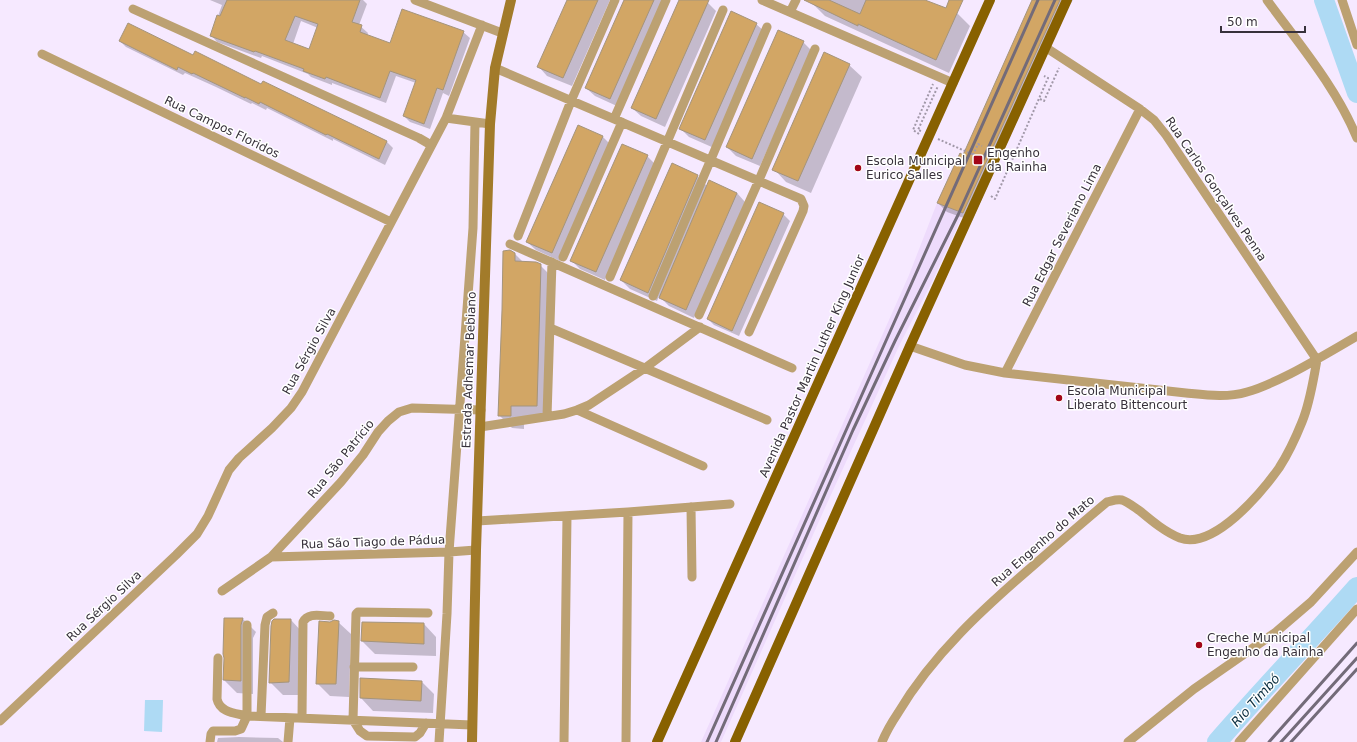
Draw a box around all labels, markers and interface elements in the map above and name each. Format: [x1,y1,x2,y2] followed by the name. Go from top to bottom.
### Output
[1221,8,1305,34] scale bar
[1227,15,1258,29] text: 50 m
[162,93,282,161] street label: Rua Campos Floridos
[1162,114,1270,264] street label: Rua Carlos Gonçalves Penna
[987,146,1047,174] place label: Engenho da Rainha
[866,154,965,182] place label: Escola Municipal Eurico Salles
[972,154,984,166] marker: Engenho da Rainha
[1020,161,1104,309] street label: Rua Edgar Severiano Lima
[853,163,863,173] marker: Escola Municipal Eurico Salles
[756,253,868,479] street label: Avenida Pastor Martin Luther King Junior
[459,291,479,449] street label: Estrada Adhemar Bebiano
[279,305,339,397] street label: Rua Sérgio Silva
[1067,384,1188,412] place label: Escola Municipal Liberato Bittencourt
[1054,393,1064,403] marker: Escola Municipal Liberato Bittencourt
[305,417,377,501] street label: Rua São Patrício
[989,493,1097,589] street label: Rua Engenho do Mato
[301,532,445,552] street label: Rua São Tiago de Pádua
[64,568,144,644] street label: Rua Sérgio Silva
[1207,631,1324,659] place label: Creche Municipal Engenho da Rainha
[1194,640,1204,650] marker: Creche Municipal Engenho da Rainha
[1228,671,1283,730] water label: Rio Timbó

